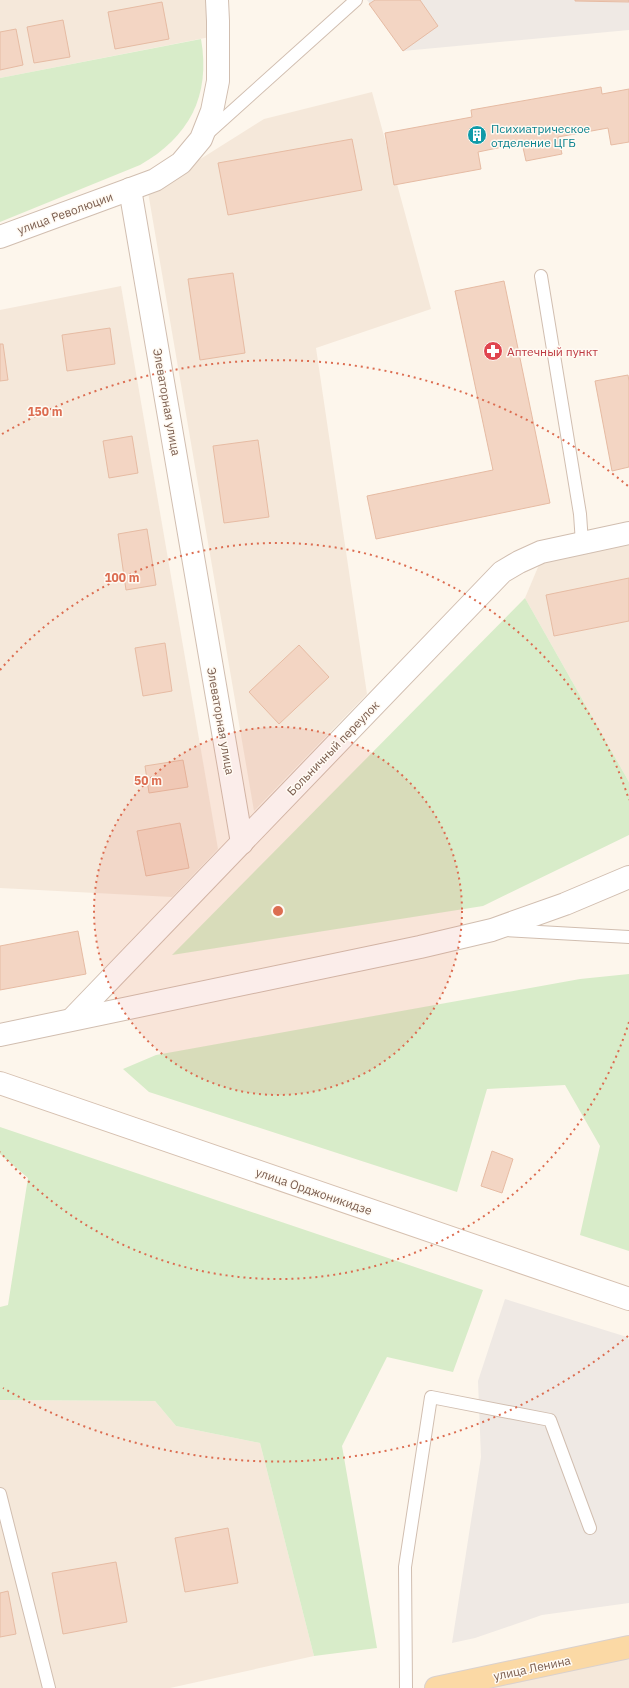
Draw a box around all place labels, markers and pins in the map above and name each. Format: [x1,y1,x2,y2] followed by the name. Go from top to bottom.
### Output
[491,121,591,150] place label: Психиатрическое отделение ЦГБ
[466,124,488,146] building icon: Психиатрическое отделение ЦГБ
[482,340,504,362] pharmacy icon: Аптечный пункт
[507,344,598,359] place label: Аптечный пункт
[271,904,285,918] centre of rings

